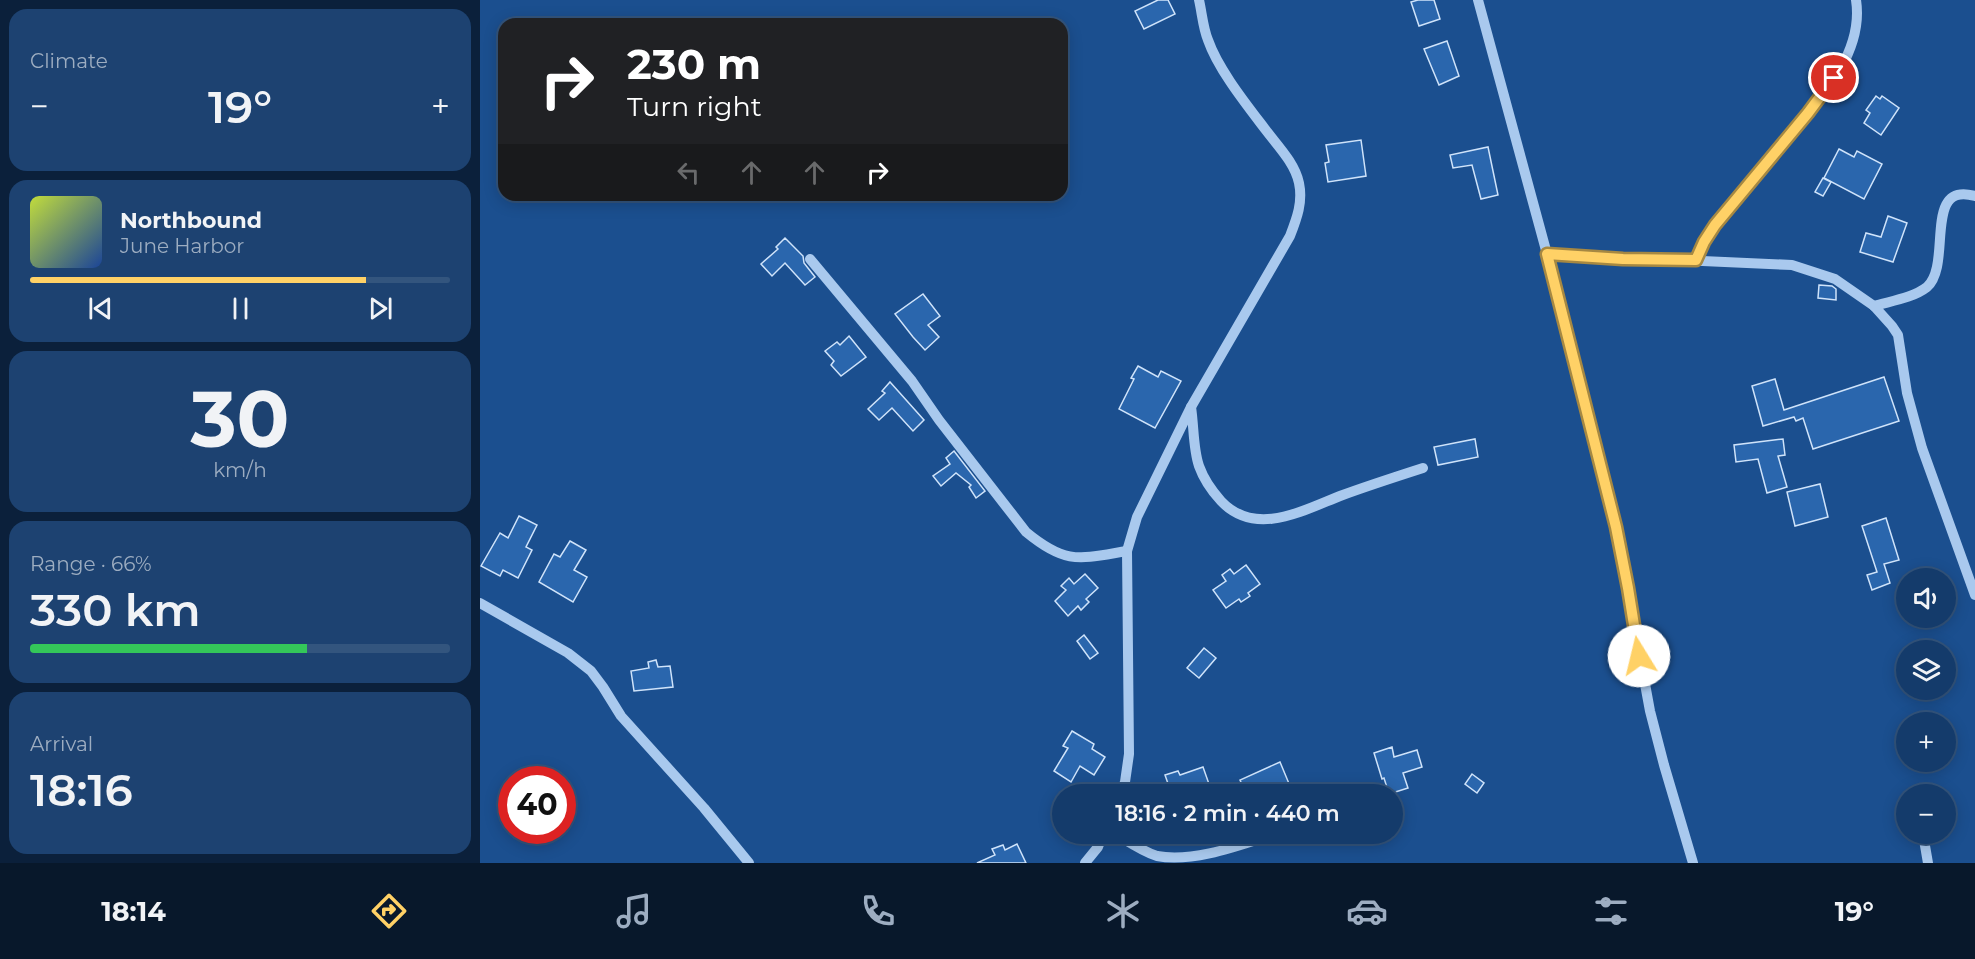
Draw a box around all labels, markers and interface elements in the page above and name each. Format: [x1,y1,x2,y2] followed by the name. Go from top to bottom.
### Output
[627,38,761,90] text: 230 m
[528,42,606,120] icon: right
[30,49,108,73] text: Climate
[1808,52,1859,103] pin
[1817,61,1850,94] icon: arrive
[208,79,272,134] text: 19°
[30,86,49,126] text: −
[431,86,450,126] text: +
[627,90,762,123] text: Turn right
[672,156,705,189] icon: left
[735,156,768,189] icon: ahead
[798,156,831,189] icon: ahead
[861,156,894,189] icon: right
[120,207,262,234] text: Northbound
[120,234,244,258] text: June Harbor
[84,292,117,325] icon: previous
[224,292,257,325] icon: pause
[364,292,397,325] icon: next
[190,371,290,467] text: 30
[213,458,267,482] text: km/h
[30,552,152,576] text: Range · 66%
[1896,568,1956,844] map controls
[1896,568,1956,628] button: sound
[30,582,201,637] text: 330 km
[1607,624,1671,688] position arrow
[1896,640,1956,700] button: layers
[1896,712,1956,772] button: +
[30,732,93,756] text: Arrival
[30,762,133,817] text: 18:16
[498,766,576,844] speed limit sign: 40
[1896,784,1956,844] button: −
[1115,800,1340,827] text: 18:16 · 2 min · 440 m
[368,890,410,932] icon: directions
[613,890,655,932] icon: music
[857,890,899,932] icon: phone
[1102,890,1144,932] icon: climate
[1346,890,1388,932] icon: car
[1590,890,1632,932] icon: filters
[101,895,166,928] text: 18:14
[1835,895,1874,928] text: 19°

